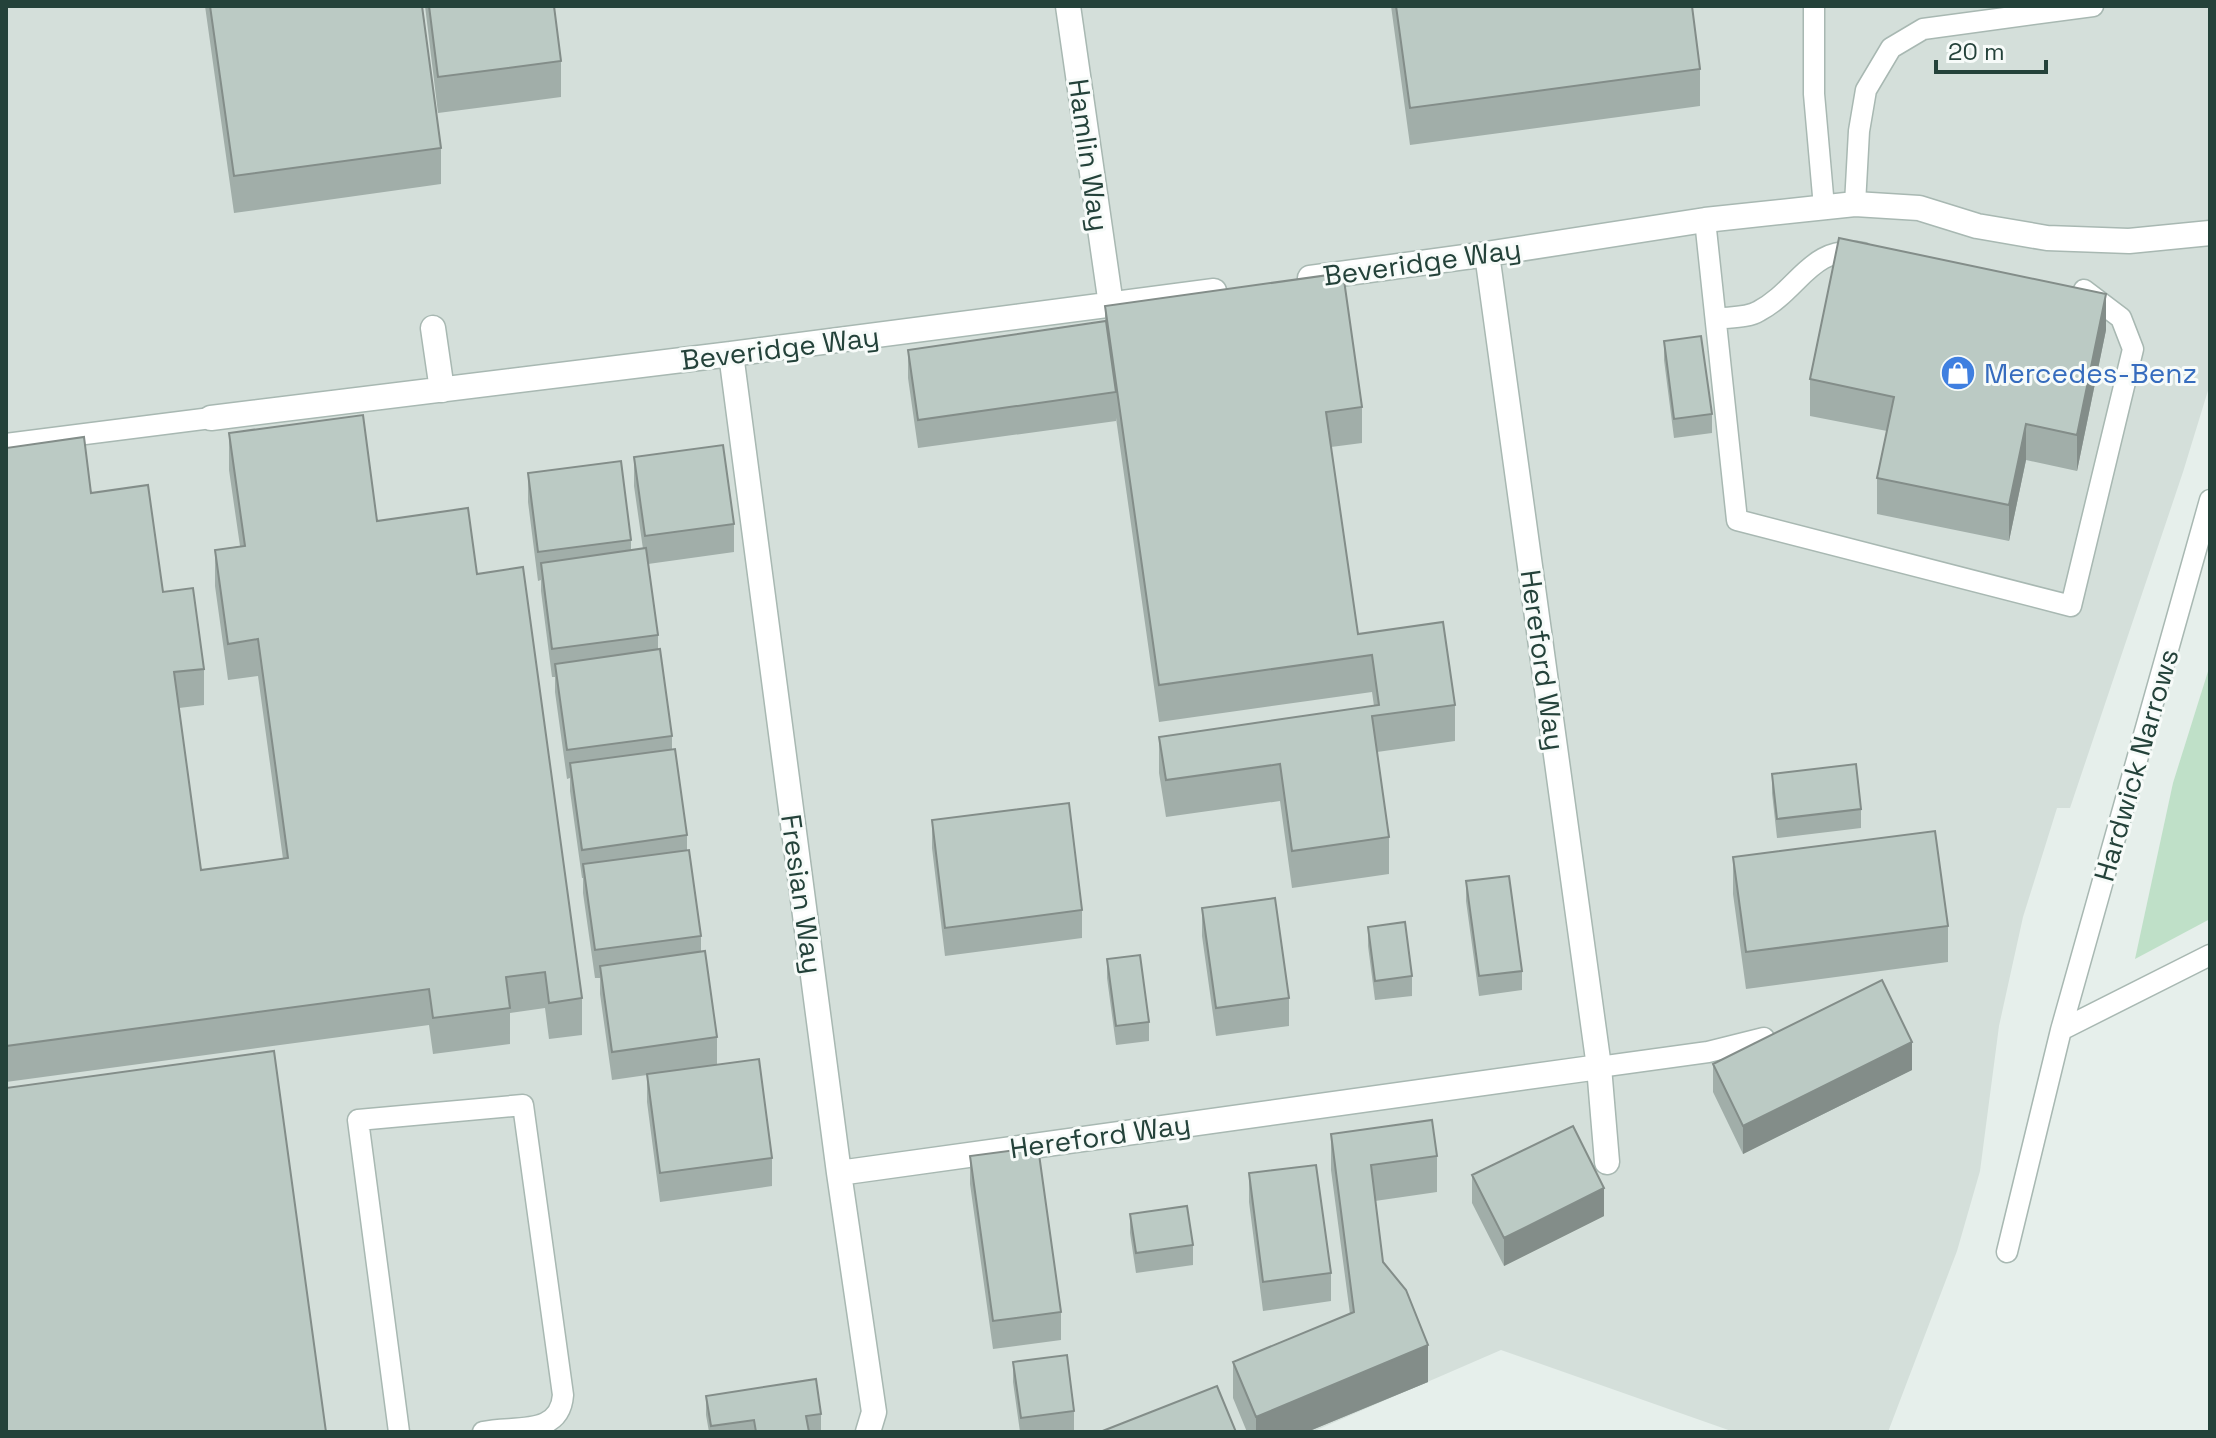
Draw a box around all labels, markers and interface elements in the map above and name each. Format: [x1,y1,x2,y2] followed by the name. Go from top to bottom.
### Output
[1936,24,2046,74] scale bar
[1948,36,2005,67] text: 20 m
[1060,76,1118,234] street label: Hamlin Way
[1321,230,1523,294] street label: Beveridge Way
[679,318,881,378] street label: Beveridge Way
[1939,354,1977,392] shop icon: Mercedes-Benz
[1984,355,2197,391] place label: Mercedes-Benz
[1512,567,1574,753] street label: Hereford Way
[2086,645,2186,885] street label: Hardwick Narrows
[773,812,831,976] street label: Fresian Way
[1007,1105,1193,1167] street label: Hereford Way

